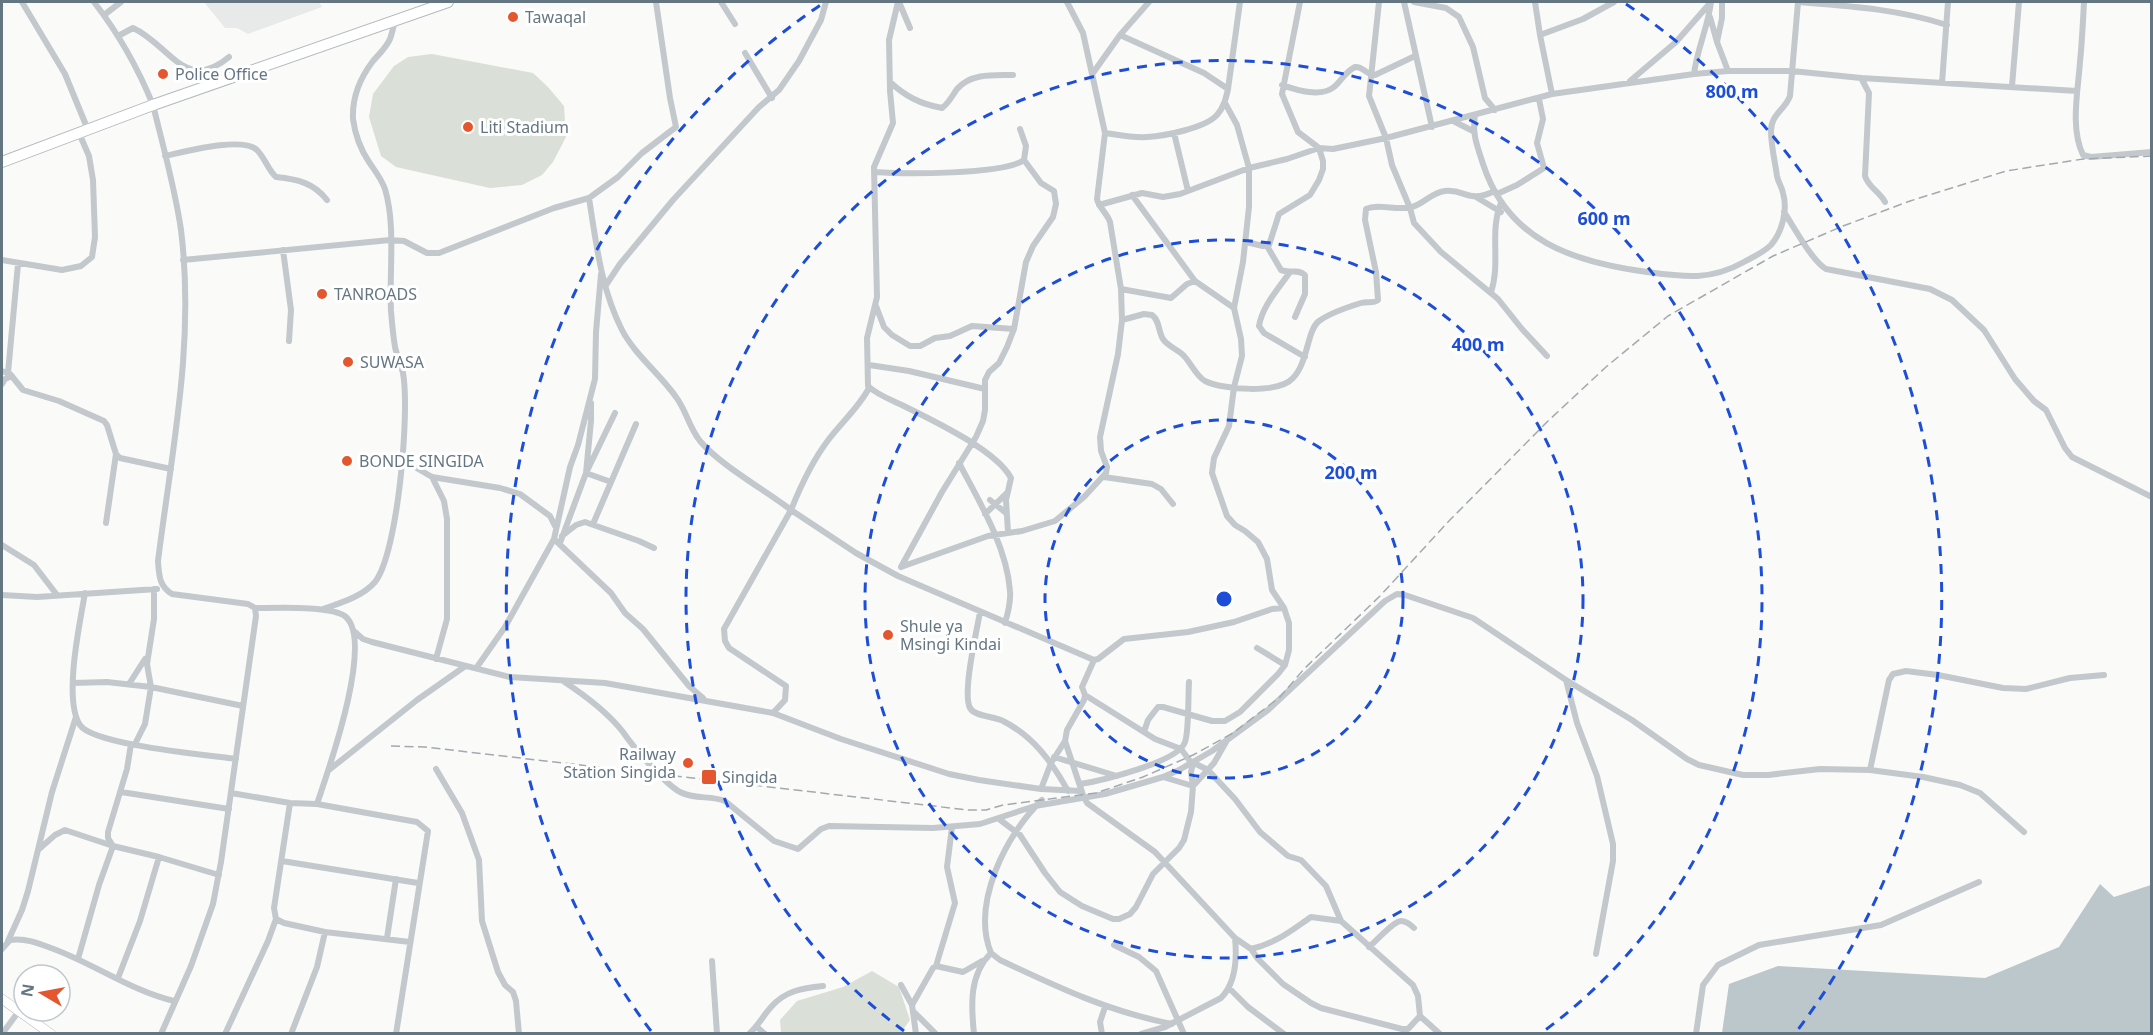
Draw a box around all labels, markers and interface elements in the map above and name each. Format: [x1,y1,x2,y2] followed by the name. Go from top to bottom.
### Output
[525,6,586,28] place label: Tawaqal
[506,10,520,24] marker: Tawaqal
[175,63,268,85] place label: Police Office
[156,67,170,81] marker: Police Office
[1705,79,1759,103] text: 800 m
[480,116,569,138] place label: Liti Stadium
[461,120,475,134] marker: Liti Stadium
[1577,206,1631,230] text: 600 m
[334,283,417,305] place label: TANROADS
[315,287,329,301] marker: TANROADS
[1451,332,1505,356] text: 400 m
[360,351,425,373] place label: SUWASA
[341,355,355,369] marker: SUWASA
[359,450,485,472] place label: BONDE SINGIDA
[340,454,354,468] marker: BONDE SINGIDA
[1324,460,1378,484] text: 200 m
[1214,589,1234,609] centre of rings
[900,615,1001,655] place label: Shule ya Msingi Kindai
[881,628,895,642] marker: Shule ya Msingi Kindai
[563,743,677,783] place label: Railway Station Singida
[681,756,695,770] marker: Railway Station Singida
[722,766,778,788] place label: Singida
[700,768,718,786] marker: Singida
[12,963,72,1023] north arrow
[15,982,39,999] text: N

